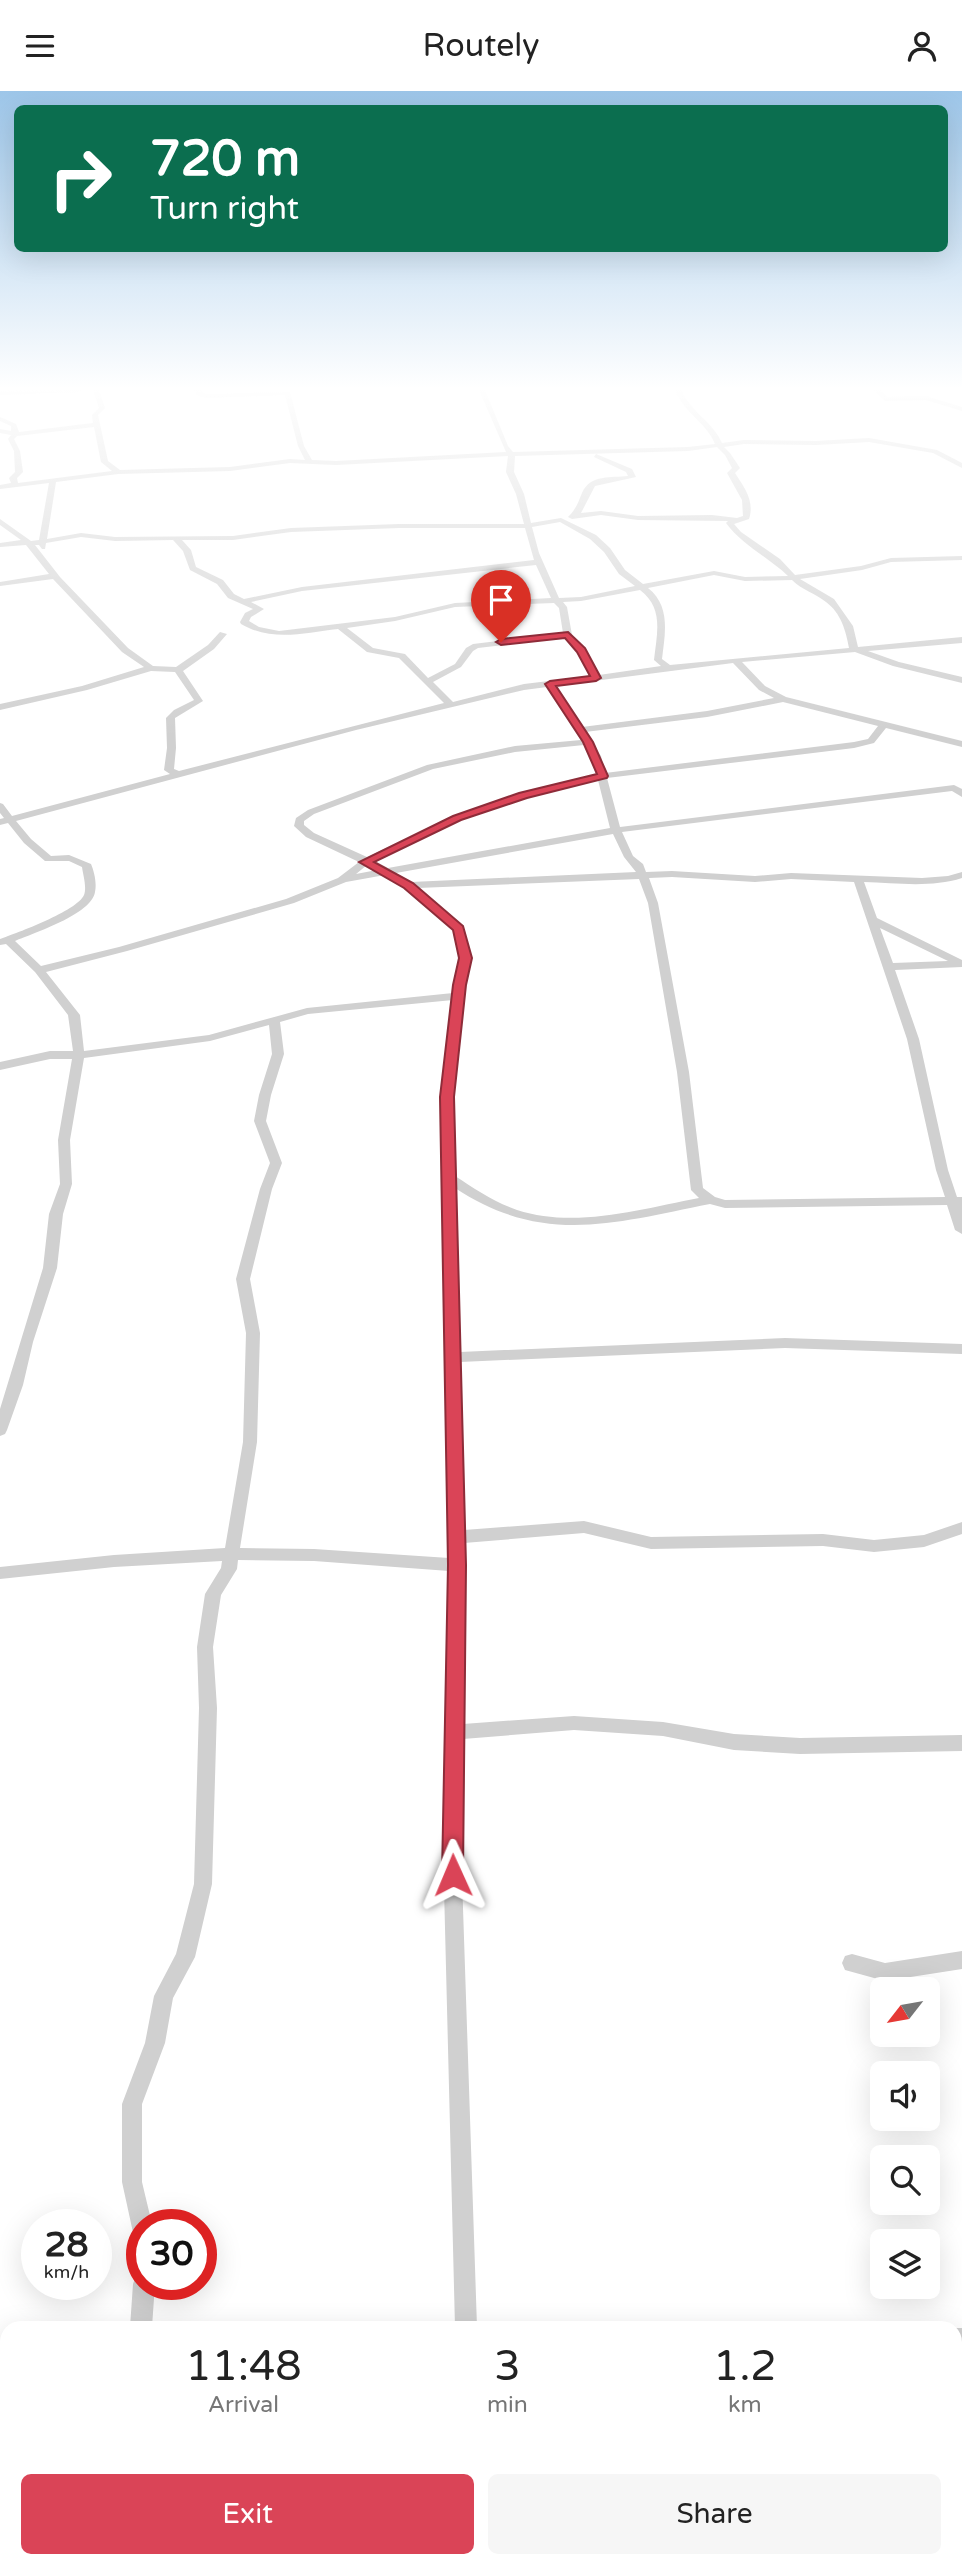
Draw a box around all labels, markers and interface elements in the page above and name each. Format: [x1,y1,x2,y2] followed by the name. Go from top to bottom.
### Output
[21,27,59,65] icon: menu
[423,27,540,65] text: Routely
[903,27,941,65] icon: person
[150,130,300,189] text: 720 m
[35,133,126,224] icon: right
[150,190,299,228] text: Turn right
[471,570,531,642] pin
[482,581,520,619] icon: arrive
[416,1838,490,1912] position arrow
[870,1977,940,2047] north arrow
[870,1977,940,2299] map controls
[870,2061,940,2131] button: sound
[870,2145,940,2215] button: search
[126,2209,217,2300] speed limit sign: 30
[45,2224,88,2266] text: 28
[870,2229,940,2299] button: layers
[44,2261,89,2283] text: km/h
[185,2341,302,2392] text: 11:48
[494,2341,521,2392] text: 3
[713,2341,777,2392] text: 1.2
[208,2391,279,2419] text: Arrival
[487,2391,528,2419] text: min
[728,2391,762,2419] text: km
[21,2474,474,2554] button: Exit
[488,2474,941,2554] button: Share

